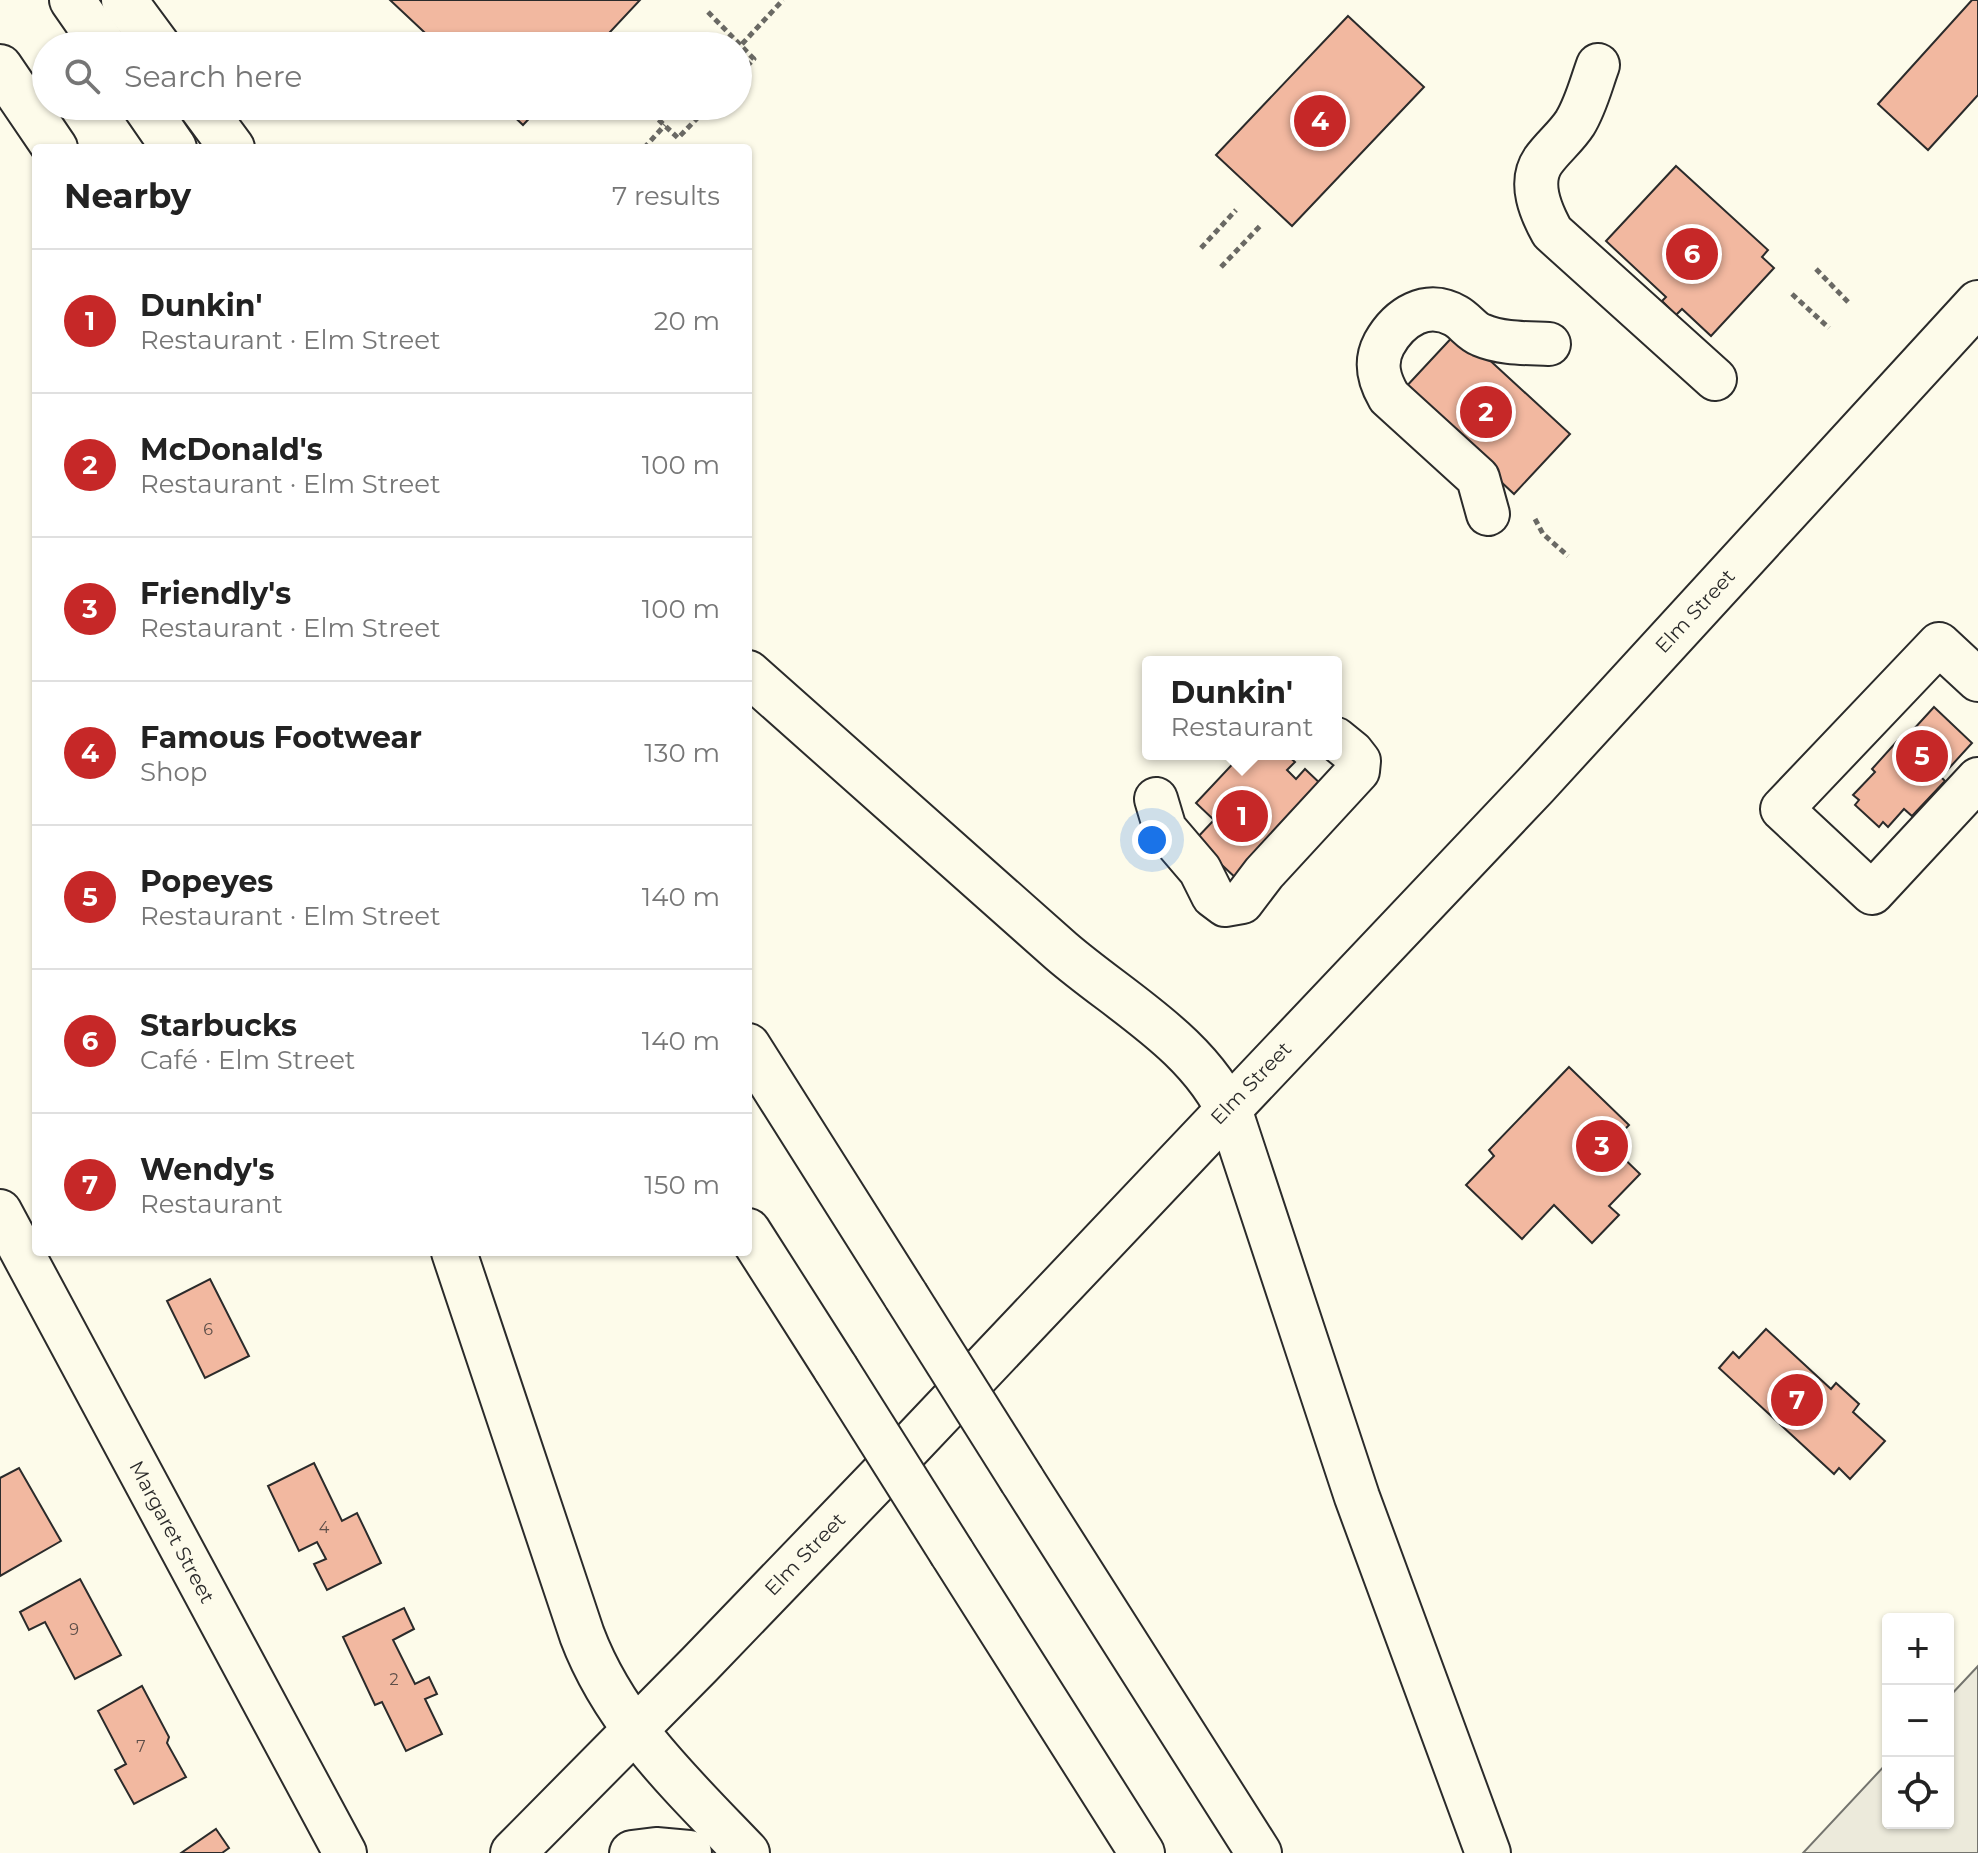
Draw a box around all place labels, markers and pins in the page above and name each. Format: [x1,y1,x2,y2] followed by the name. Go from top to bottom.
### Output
[1294,91,1346,151] pin: 4
[1666,224,1718,284] pin: 6
[1460,382,1512,442] pin: 2
[1896,726,1948,786] pin: 5
[1216,786,1268,846] pin: 1
[1576,1116,1628,1176] pin: 3
[1771,1370,1823,1430] pin: 7

